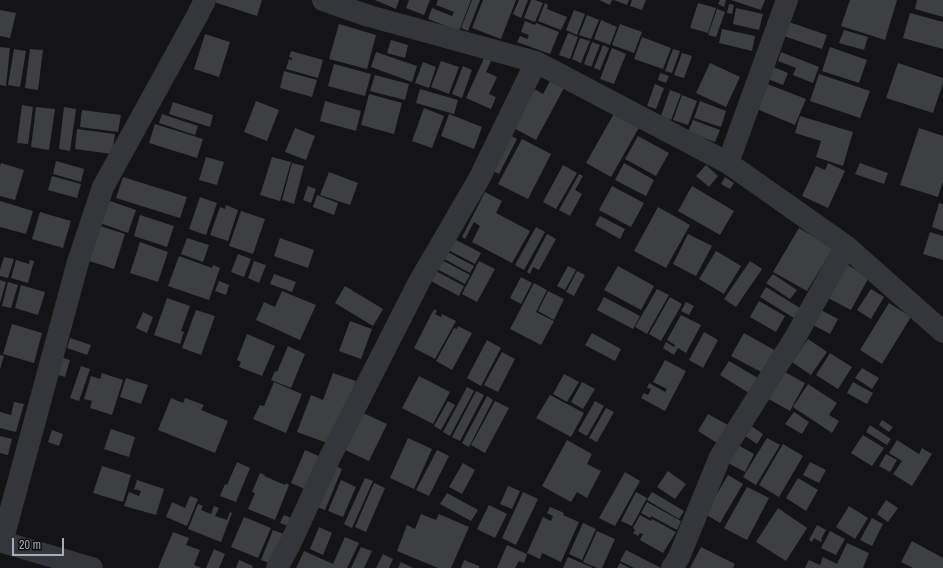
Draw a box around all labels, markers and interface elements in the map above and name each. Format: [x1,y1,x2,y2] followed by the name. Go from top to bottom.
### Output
[14,530,66,556] scale bar
[19,537,41,553] text: 20 m

